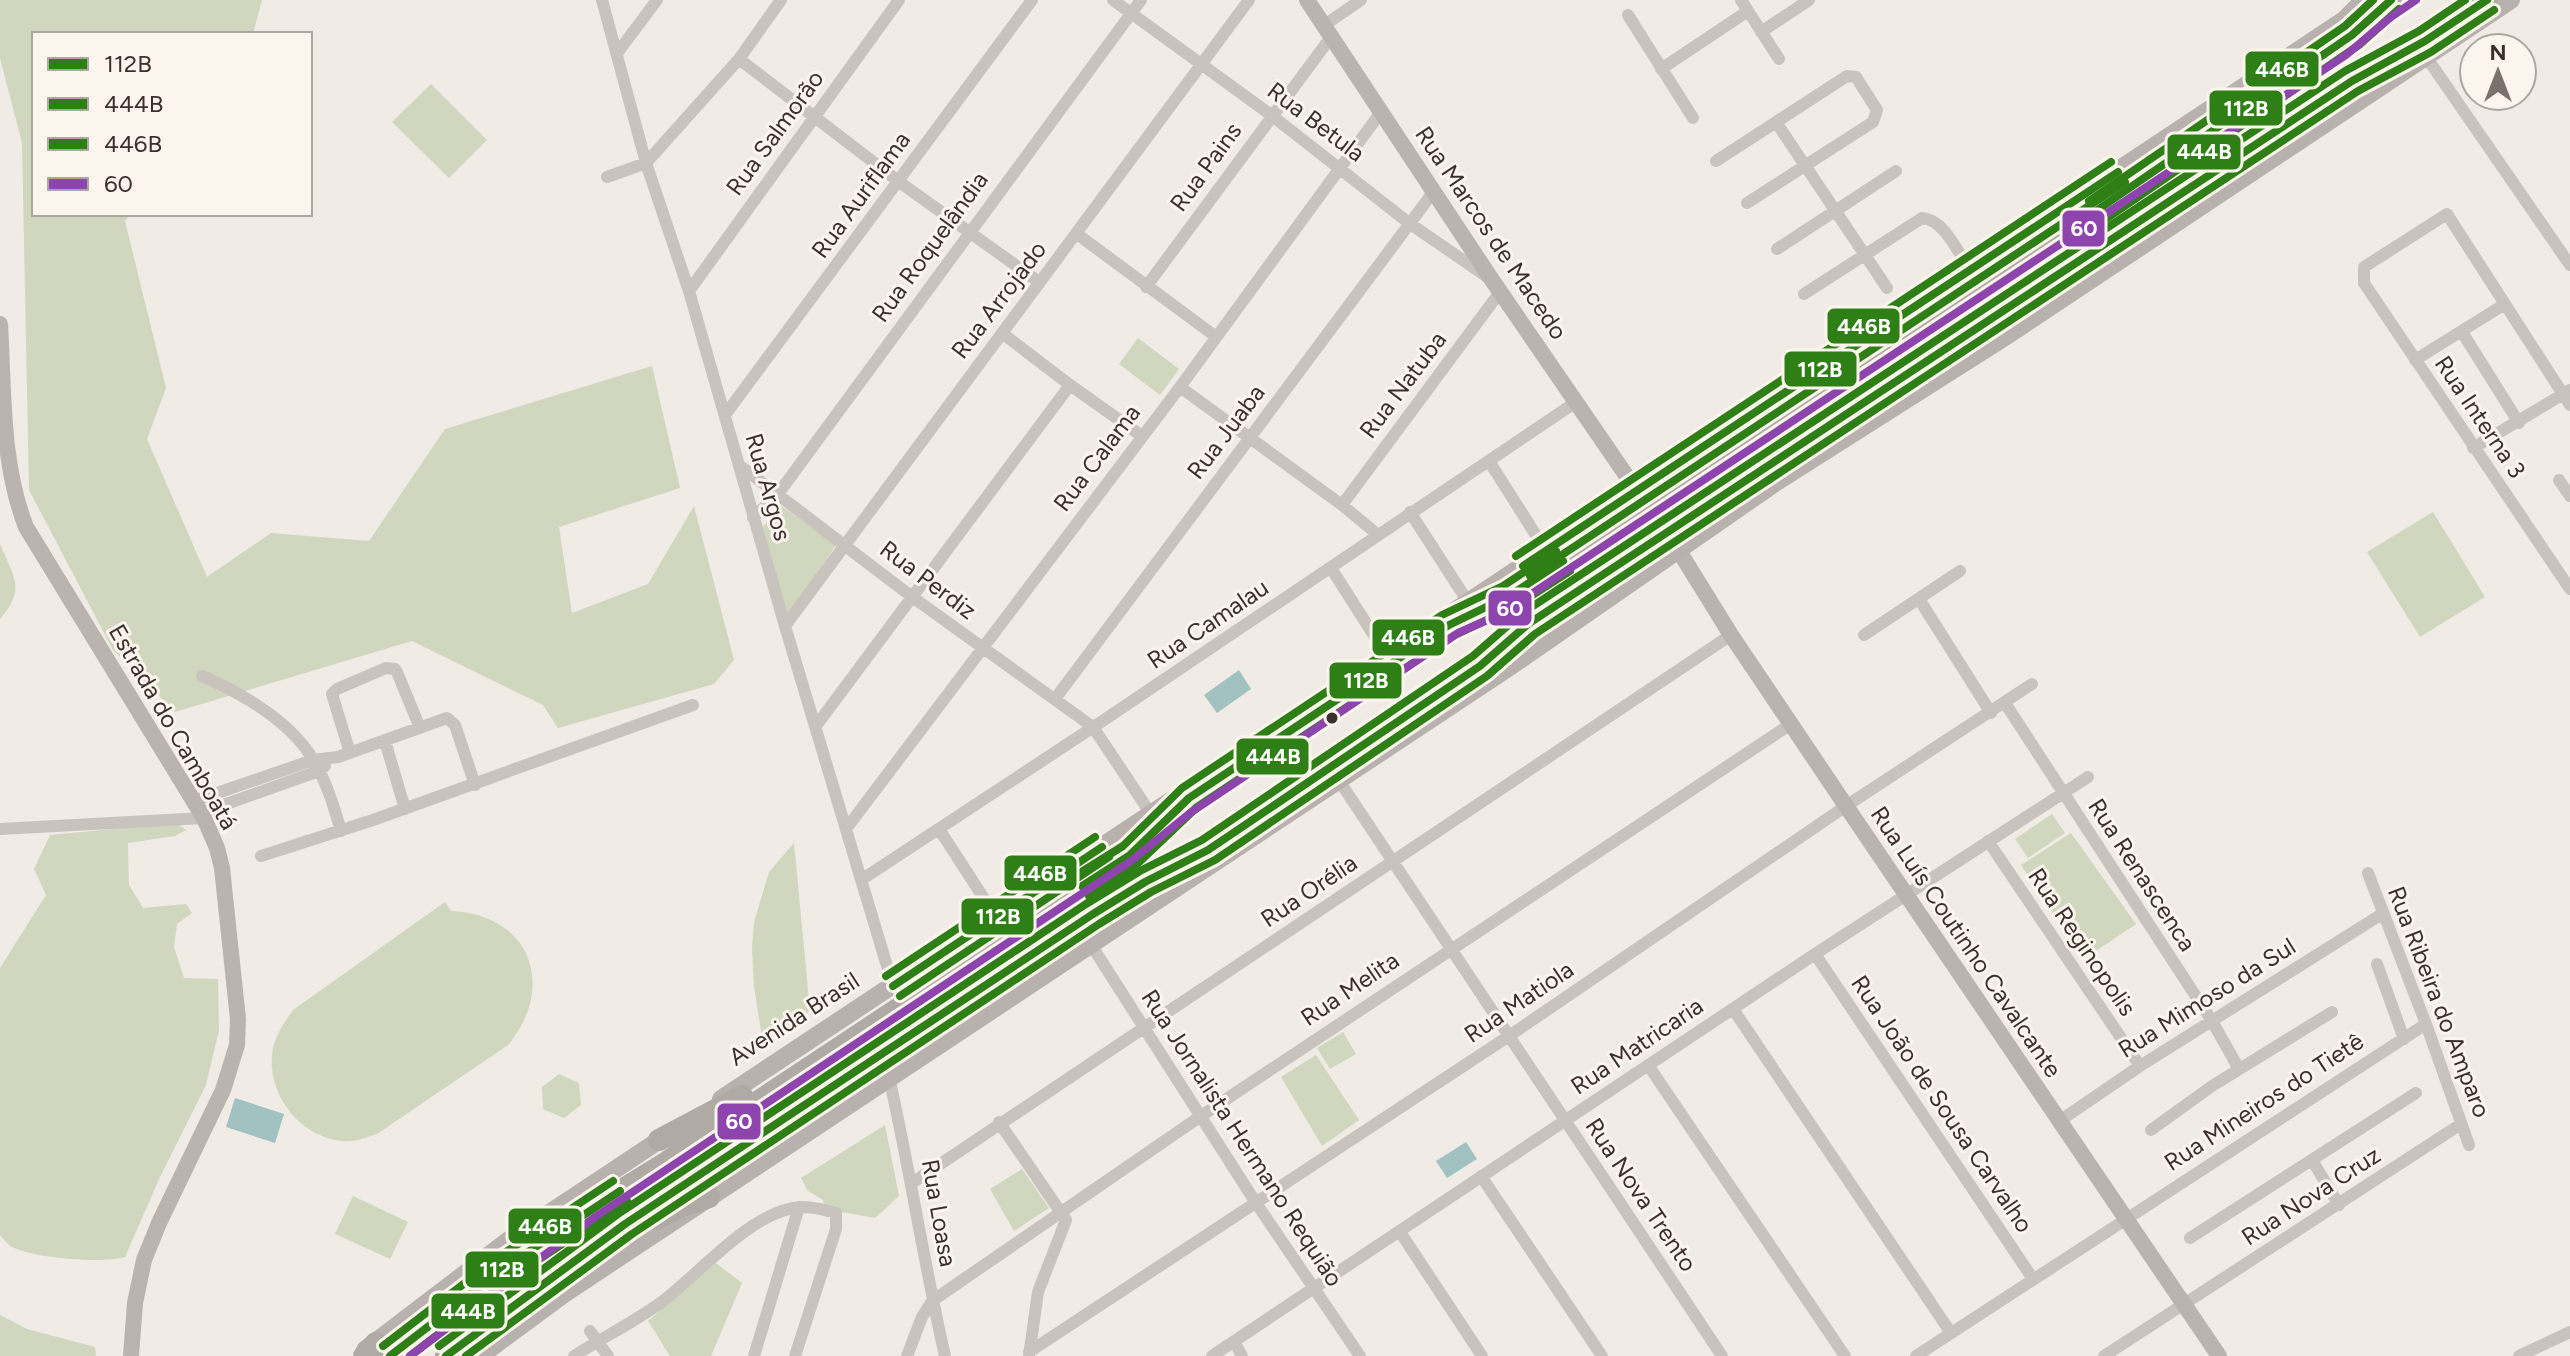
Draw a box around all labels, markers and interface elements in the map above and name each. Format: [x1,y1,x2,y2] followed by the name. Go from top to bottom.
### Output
[32,32,312,216] legend
[2458,32,2538,112] north arrow
[2489,39,2507,66] text: N
[104,49,152,78] text: 112B
[2244,50,2320,88] line badge: 446B
[2255,56,2309,83] text: 446B
[720,65,830,201] street label: Rua Salmorão
[1262,76,1371,168] street label: Rua Betula
[104,89,163,118] text: 444B
[2208,89,2284,127] line badge: 112B
[2224,95,2268,122] text: 112B
[1164,117,1247,217] street label: Rua Pains
[1409,121,1574,345] street label: Rua Marcos de Macedo
[805,126,916,263] street label: Rua Auriflama
[104,129,162,158] text: 446B
[2166,133,2242,171] line badge: 444B
[2176,138,2232,165] text: 444B
[865,166,994,327] street label: Rua Roquelândia
[104,169,133,198] text: 60
[2061,209,2106,248] line badge: 60
[2070,215,2098,242] text: 60
[945,235,1052,364] street label: Rua Arrojado
[1826,307,1901,345] line badge: 446B
[1837,313,1891,340] text: 446B
[1353,326,1452,444] street label: Rua Natuba
[1783,350,1858,388] line badge: 112B
[2429,350,2532,483] street label: Rua Interna 3
[1798,356,1842,383] text: 112B
[1181,379,1271,485] street label: Rua Juaba
[1047,399,1146,517] street label: Rua Calama
[739,430,798,544] street label: Rua Argos
[875,534,982,625] street label: Rua Perdiz
[1142,572,1274,675] street label: Rua Camalau
[1487,589,1533,627] line badge: 60
[1496,595,1524,622] text: 60
[1371,618,1446,657] line badge: 446B
[103,619,244,835] street label: Estrada do Camboatá
[1381,624,1435,651] text: 446B
[1328,661,1403,700] line badge: 112B
[1344,667,1388,694] text: 112B
[1324,710,1340,726] unlabelled marker
[1235,737,1310,776] line badge: 444B
[1245,743,1301,770] text: 444B
[2082,793,2203,957] street label: Rua Renascenca
[1865,801,2068,1083] street label: Rua Luís Coutinho Cavalcante
[1255,848,1362,933] street label: Rua Orélia
[1003,854,1078,892] line badge: 446B
[1013,860,1067,887] text: 446B
[2022,862,2142,1021] street label: Rua Reginopolis
[2382,882,2497,1121] street label: Rua Ribeira do Amparo
[960,897,1035,936] line badge: 112B
[976,903,1020,930] text: 112B
[2113,931,2301,1064] street label: Rua Mimoso da Sul
[1295,945,1404,1032] street label: Rua Melita
[1459,955,1579,1049] street label: Rua Matiola
[723,966,864,1071] street label: Avenida Brasil
[1845,970,2039,1238] street label: Rua João de Sousa Carvalho
[1135,984,1349,1292] street label: Rua Jornalista Hermano Requião
[1565,991,1708,1100] street label: Rua Matricaria
[2159,1026,2369,1177] street label: Rua Mineiros do Tietê
[716,1102,762,1141] line badge: 60
[725,1108,753,1135] text: 60
[1579,1112,1703,1277] street label: Rua Nova Trento
[2236,1140,2386,1251] street label: Rua Nova Cruz
[916,1157,963,1269] street label: Rua Loasa
[507,1207,583,1245] line badge: 446B
[518,1213,572,1240] text: 446B
[464,1250,540,1289] line badge: 112B
[480,1256,524,1283] text: 112B
[430,1292,506,1330] line badge: 444B
[440,1298,496,1325] text: 444B

